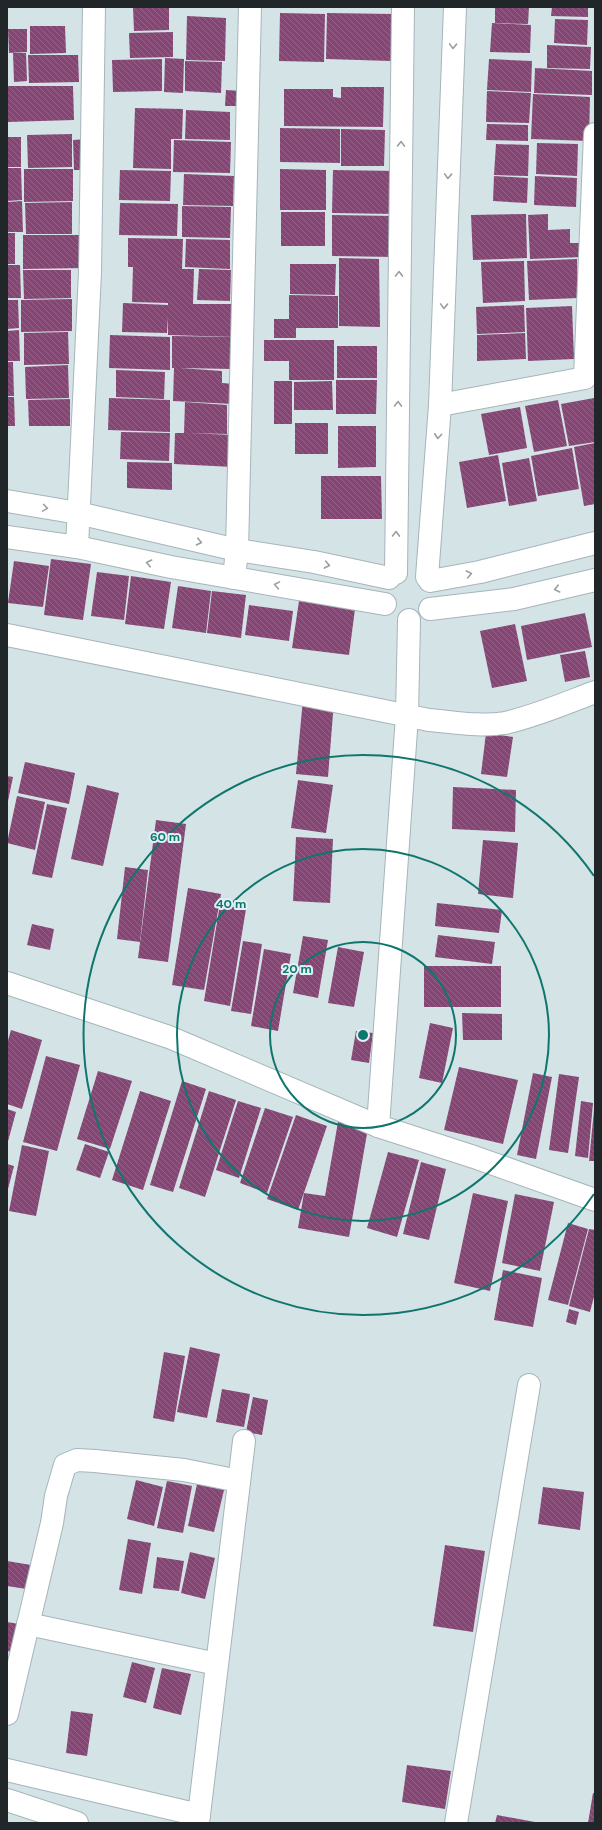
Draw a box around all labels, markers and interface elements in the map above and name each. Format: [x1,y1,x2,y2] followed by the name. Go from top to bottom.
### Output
[449,43,457,49] one-way arrow
[397,141,405,147] one-way arrow
[444,173,453,179] one-way arrow
[395,271,404,277] one-way arrow
[439,303,448,309] one-way arrow
[394,401,402,407] one-way arrow
[433,433,442,439] one-way arrow
[42,503,49,511] one-way arrow
[392,531,400,537] one-way arrow
[196,538,203,546] one-way arrow
[146,559,152,567] one-way arrow
[324,560,331,569] one-way arrow
[466,570,472,578] one-way arrow
[274,581,280,590] one-way arrow
[554,585,560,593] one-way arrow
[150,829,180,845] text: 60 m
[216,896,246,912] text: 40 m
[282,961,312,977] text: 20 m
[356,1028,370,1042] centre of rings

